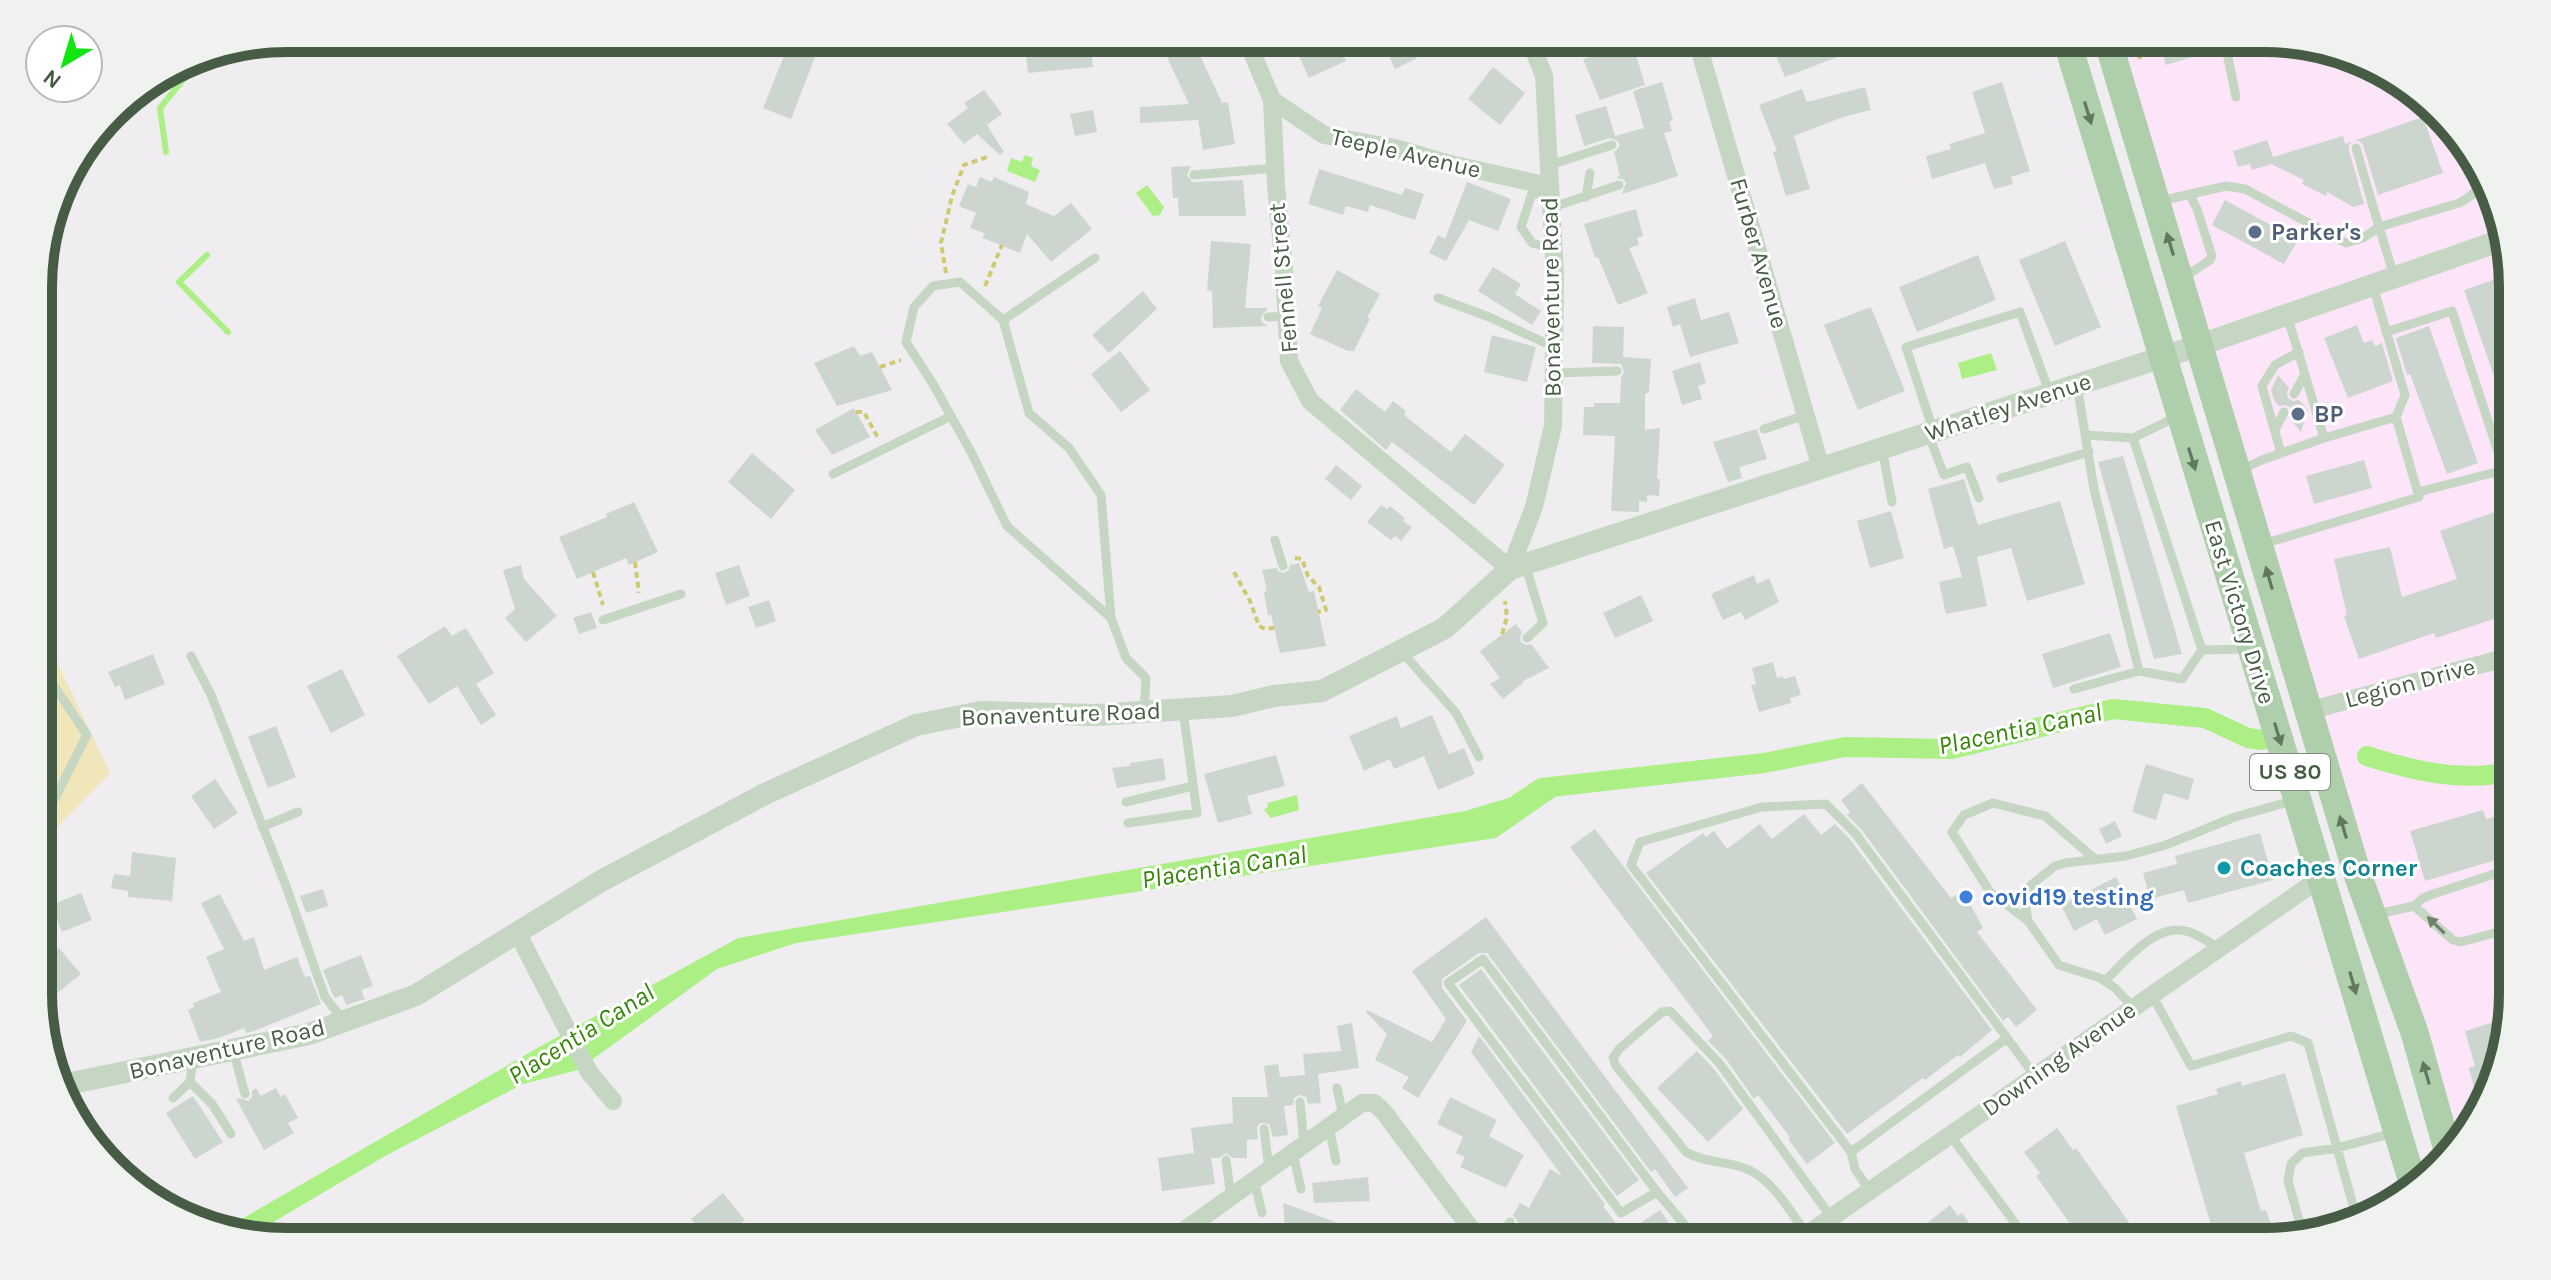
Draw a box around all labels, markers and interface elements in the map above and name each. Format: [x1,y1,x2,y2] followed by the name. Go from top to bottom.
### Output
[24,24,104,104] north arrow
[38,64,67,94] text: N
[2082,101,2095,125] one-way arrow
[1328,122,1484,184] street label: Teeple Avenue
[1724,175,1794,331] street label: Furber Avenue
[1535,197,1567,397] street label: Bonaventure Road
[1262,202,1304,354] street label: Fennell Street
[2271,218,2362,246] place label: Parker's
[2246,223,2264,241] marker: Parker's
[2163,231,2175,255] one-way arrow
[1921,367,2095,447] street label: Whatley Avenue
[2314,400,2344,428] place label: BP
[2289,405,2307,423] marker: BP
[2187,448,2199,472] one-way arrow
[2199,517,2281,707] street label: East Victory Drive
[2262,566,2275,590] one-way arrow
[2342,652,2478,714] street label: Legion Drive
[961,697,1161,731] street label: Bonaventure Road
[1935,697,2105,761] water label: Placentia Canal
[2272,722,2285,746] one-way arrow
[2250,754,2330,790] road number: US 80
[2336,815,2349,839] one-way arrow
[1139,839,1309,895] water label: Placentia Canal
[2240,854,2418,882] place label: Coaches Corner
[2215,859,2233,877] marker: Coaches Corner
[1982,883,2154,911] place label: covid19 testing
[1957,888,1975,906] marker: covid19 testing
[2427,916,2446,934] one-way arrow
[2348,971,2360,996] one-way arrow
[502,977,660,1091] water label: Placentia Canal
[1977,996,2141,1122] street label: Downing Avenue
[126,1013,328,1085] street label: Bonaventure Road
[2419,1061,2432,1085] one-way arrow

